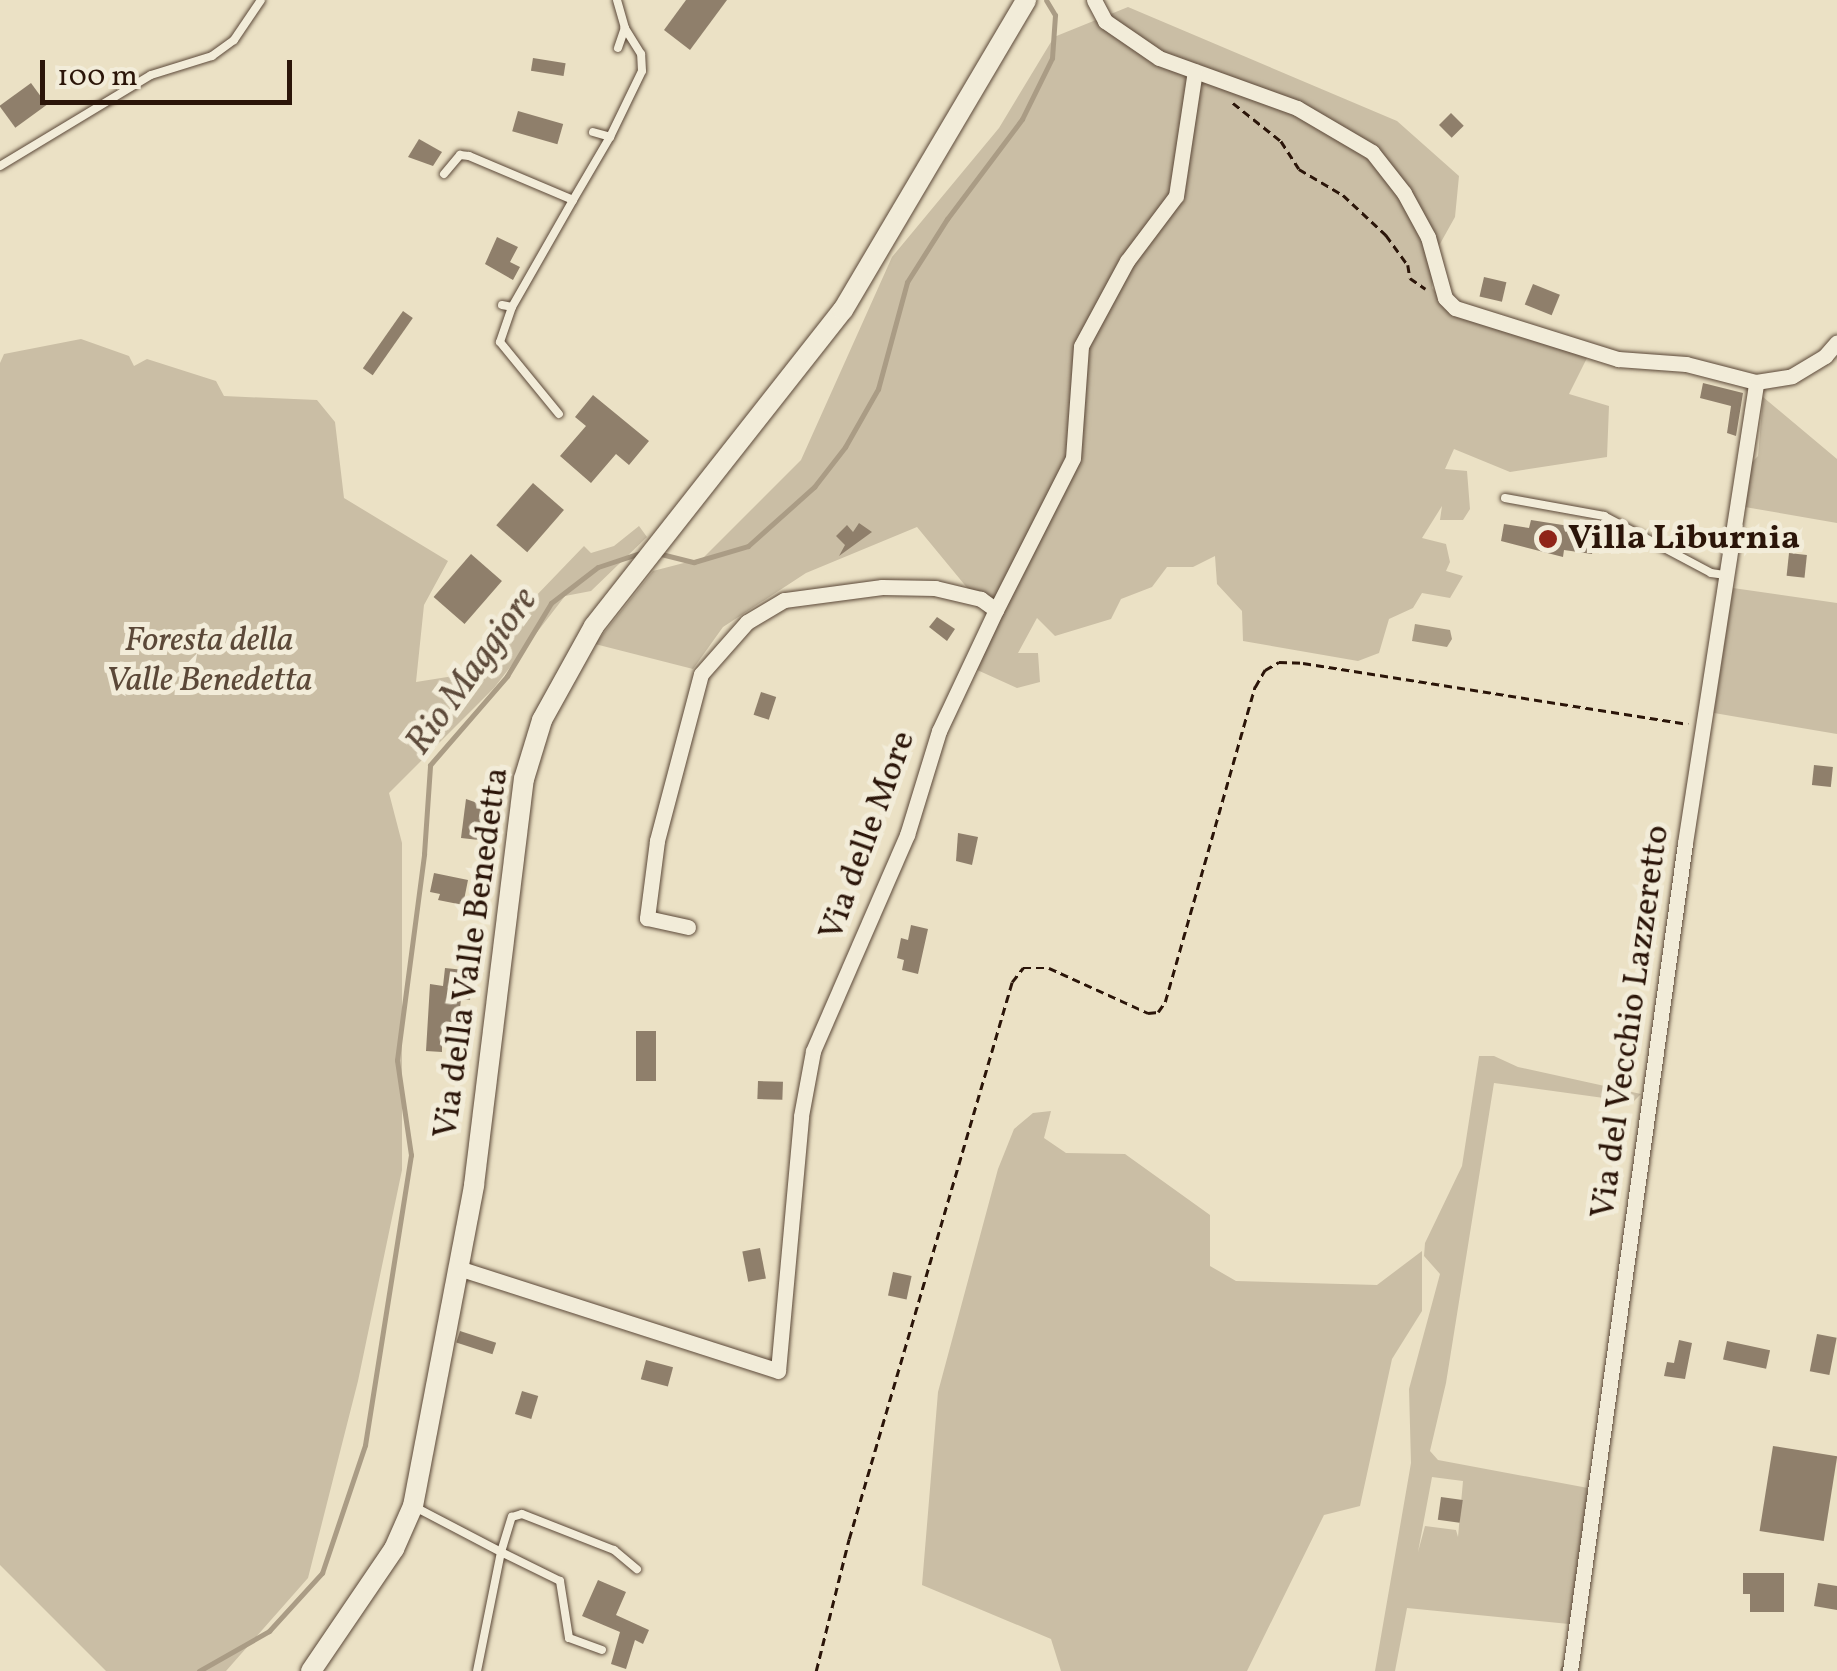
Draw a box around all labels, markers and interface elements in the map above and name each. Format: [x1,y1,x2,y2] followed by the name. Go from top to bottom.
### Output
[45,40,298,102] scale bar
[57,56,138,98] text: 100 m
[1568,518,1800,560] place label: Villa Liburnia
[1537,528,1559,550] marker: Villa Liburnia
[397,579,549,765] water label: Rio Maggiore
[105,620,313,702] park label: Foresta della Valle Benedetta
[811,726,925,946] street label: Via delle More
[425,764,519,1142] street label: Via della Valle Benedetta
[1582,822,1680,1222] street label: Via del Vecchio Lazzeretto

